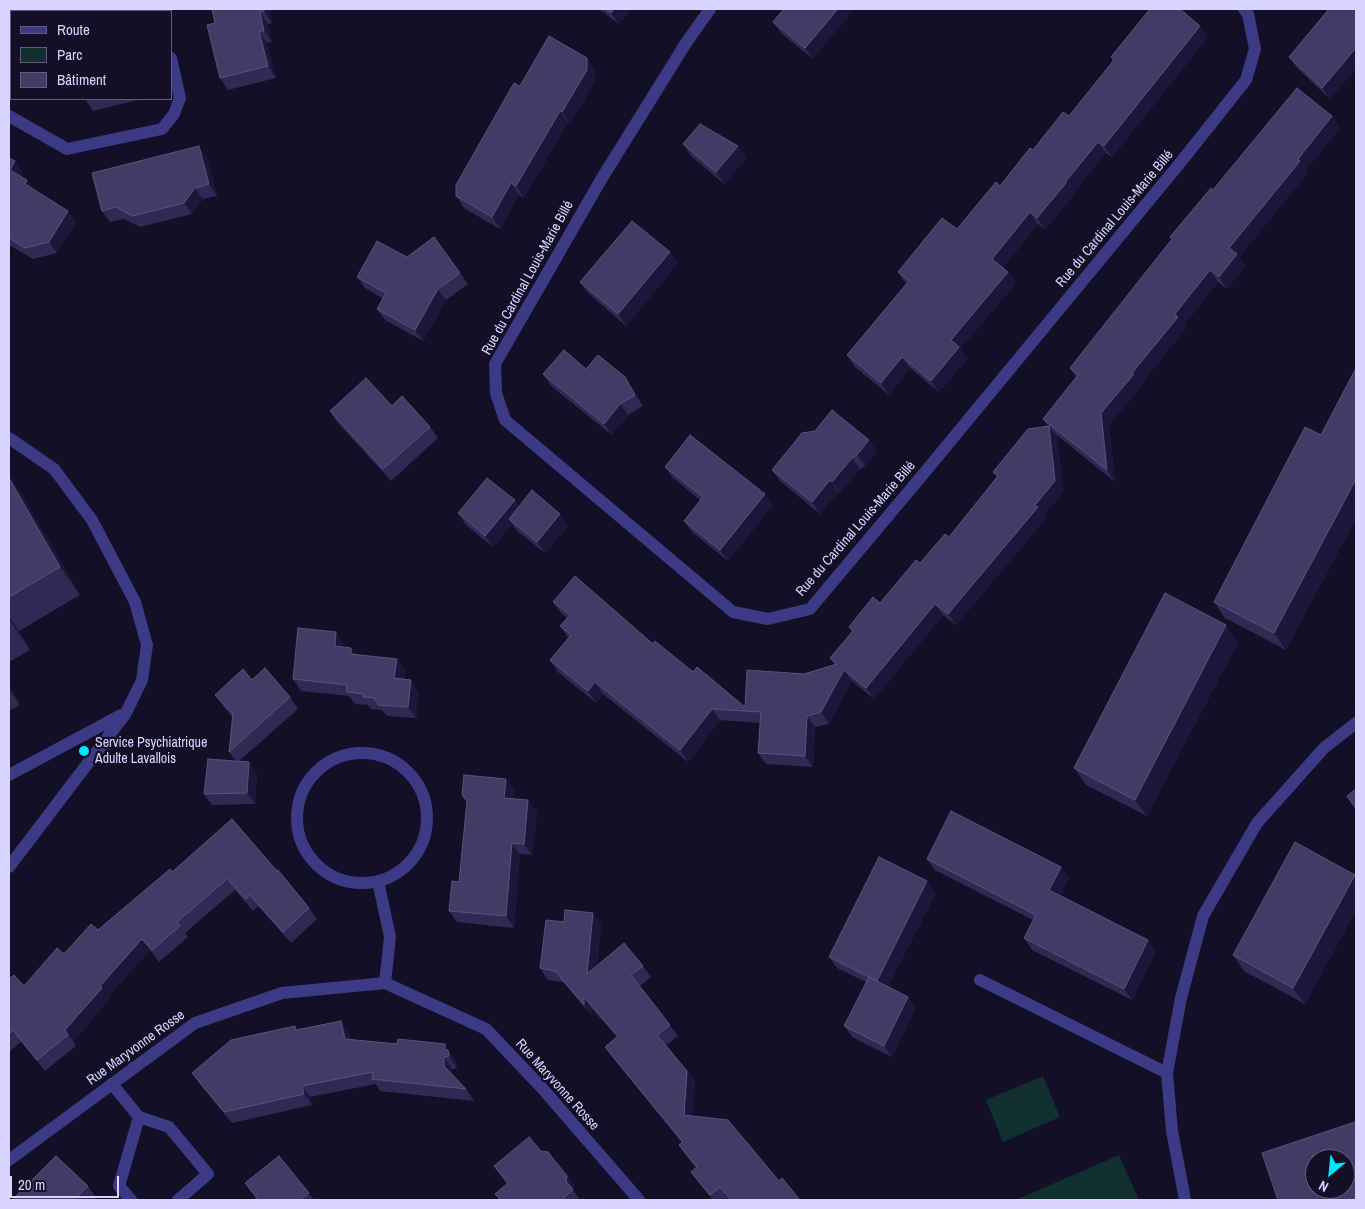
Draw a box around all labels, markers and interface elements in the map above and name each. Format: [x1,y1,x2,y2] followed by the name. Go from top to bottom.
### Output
[10,10,172,100] legend
[57,19,90,40] text: Route
[57,44,82,65] text: Parc
[57,69,106,90] text: Bâtiment
[1053,147,1177,291] street label: Rue du Cardinal Louis-Marie Billé
[479,198,577,358] street label: Rue du Cardinal Louis-Marie Billé
[793,458,919,600] street label: Rue du Cardinal Louis-Marie Billé
[95,735,207,768] place label: Service Psychiatrique Adulte Lavallois
[77,744,91,758] marker: Service Psychiatrique Adulte Lavallois
[84,1007,188,1089] street label: Rue Maryvonne Rosse
[512,1036,602,1134] street label: Rue Maryvonne Rosse
[1305,1149,1355,1199] north arrow
[12,1166,121,1198] scale bar
[18,1174,45,1195] text: 20 m
[1316,1176,1331,1196] text: N

